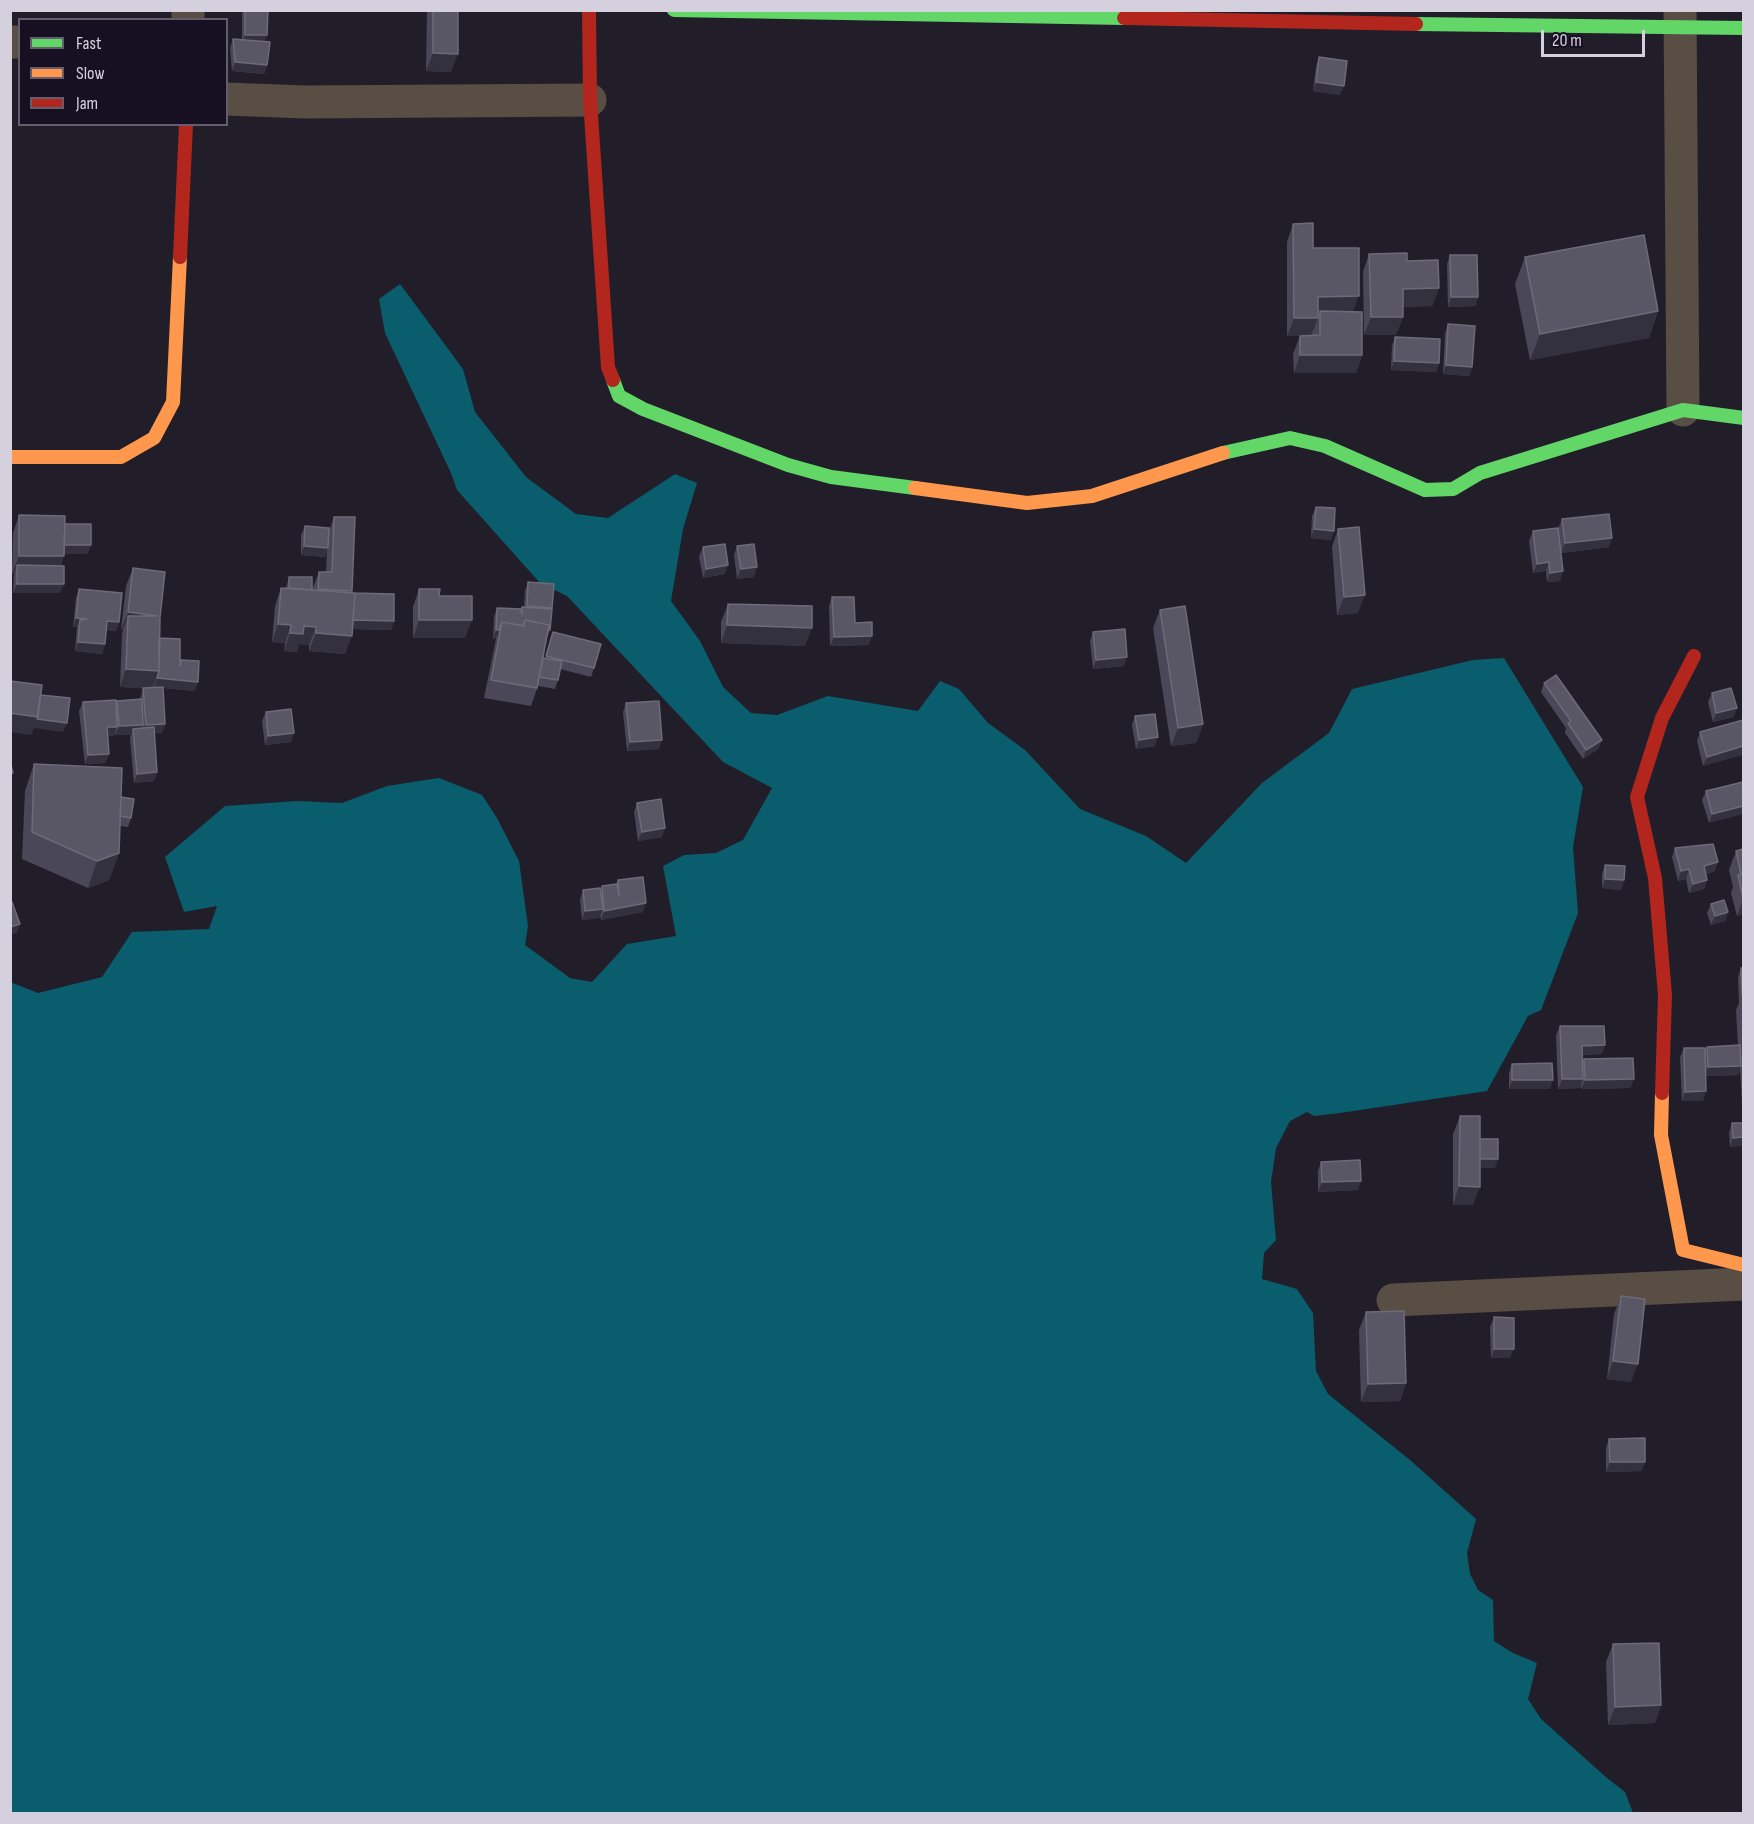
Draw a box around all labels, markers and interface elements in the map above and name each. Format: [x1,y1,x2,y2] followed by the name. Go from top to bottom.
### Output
[18,18,228,126] legend
[1544,18,1648,56] scale bar
[1552,30,1582,51] text: 20 m
[76,33,101,54] text: Fast
[76,63,105,84] text: Slow
[76,93,98,114] text: Jam

